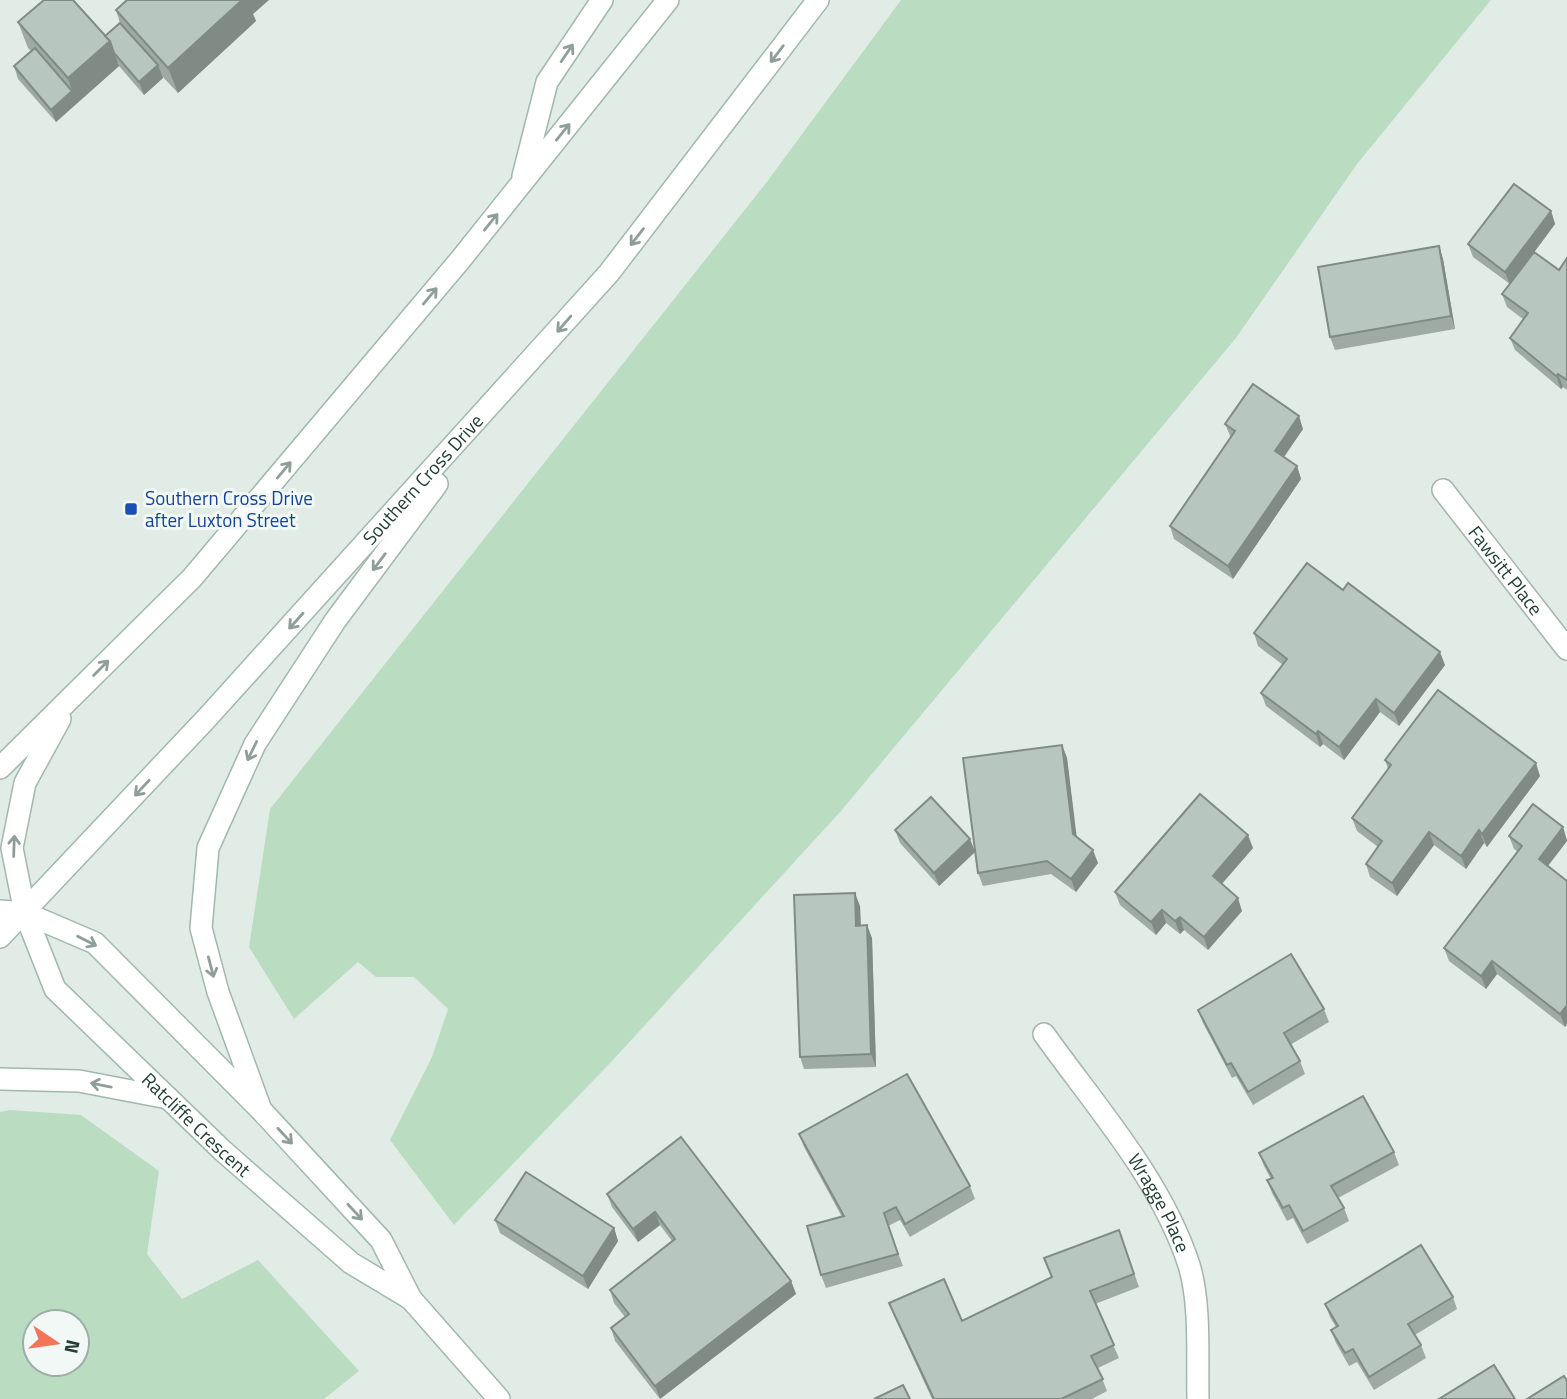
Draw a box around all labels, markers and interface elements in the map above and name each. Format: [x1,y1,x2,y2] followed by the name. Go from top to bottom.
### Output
[560,44,574,63] one-way arrow
[769,45,784,63] one-way arrow
[556,123,571,141] one-way arrow
[483,214,499,232] one-way arrow
[630,227,645,245] one-way arrow
[422,287,438,305] one-way arrow
[556,315,572,333] one-way arrow
[355,407,489,551] street label: Southern Cross Drive
[276,461,291,479] one-way arrow
[145,483,313,534] place label: Southern Cross Drive after Luxton Street
[123,501,139,517] marker: Southern Cross Drive after Luxton Street
[1462,519,1550,621] street label: Fawsitt Place
[371,552,386,571] one-way arrow
[287,612,304,629] one-way arrow
[92,660,109,677] one-way arrow
[245,740,258,761] one-way arrow
[133,779,150,796] one-way arrow
[8,835,21,858] one-way arrow
[77,934,97,948] one-way arrow
[205,955,218,978] one-way arrow
[136,1065,258,1183] street label: Ratcliffe Crescent
[90,1078,113,1091] one-way arrow
[277,1127,293,1145] one-way arrow
[1121,1147,1198,1256] street label: Wragge Place
[346,1203,363,1220] one-way arrow
[21,1308,91,1378] north arrow
[57,1337,89,1357] text: N

